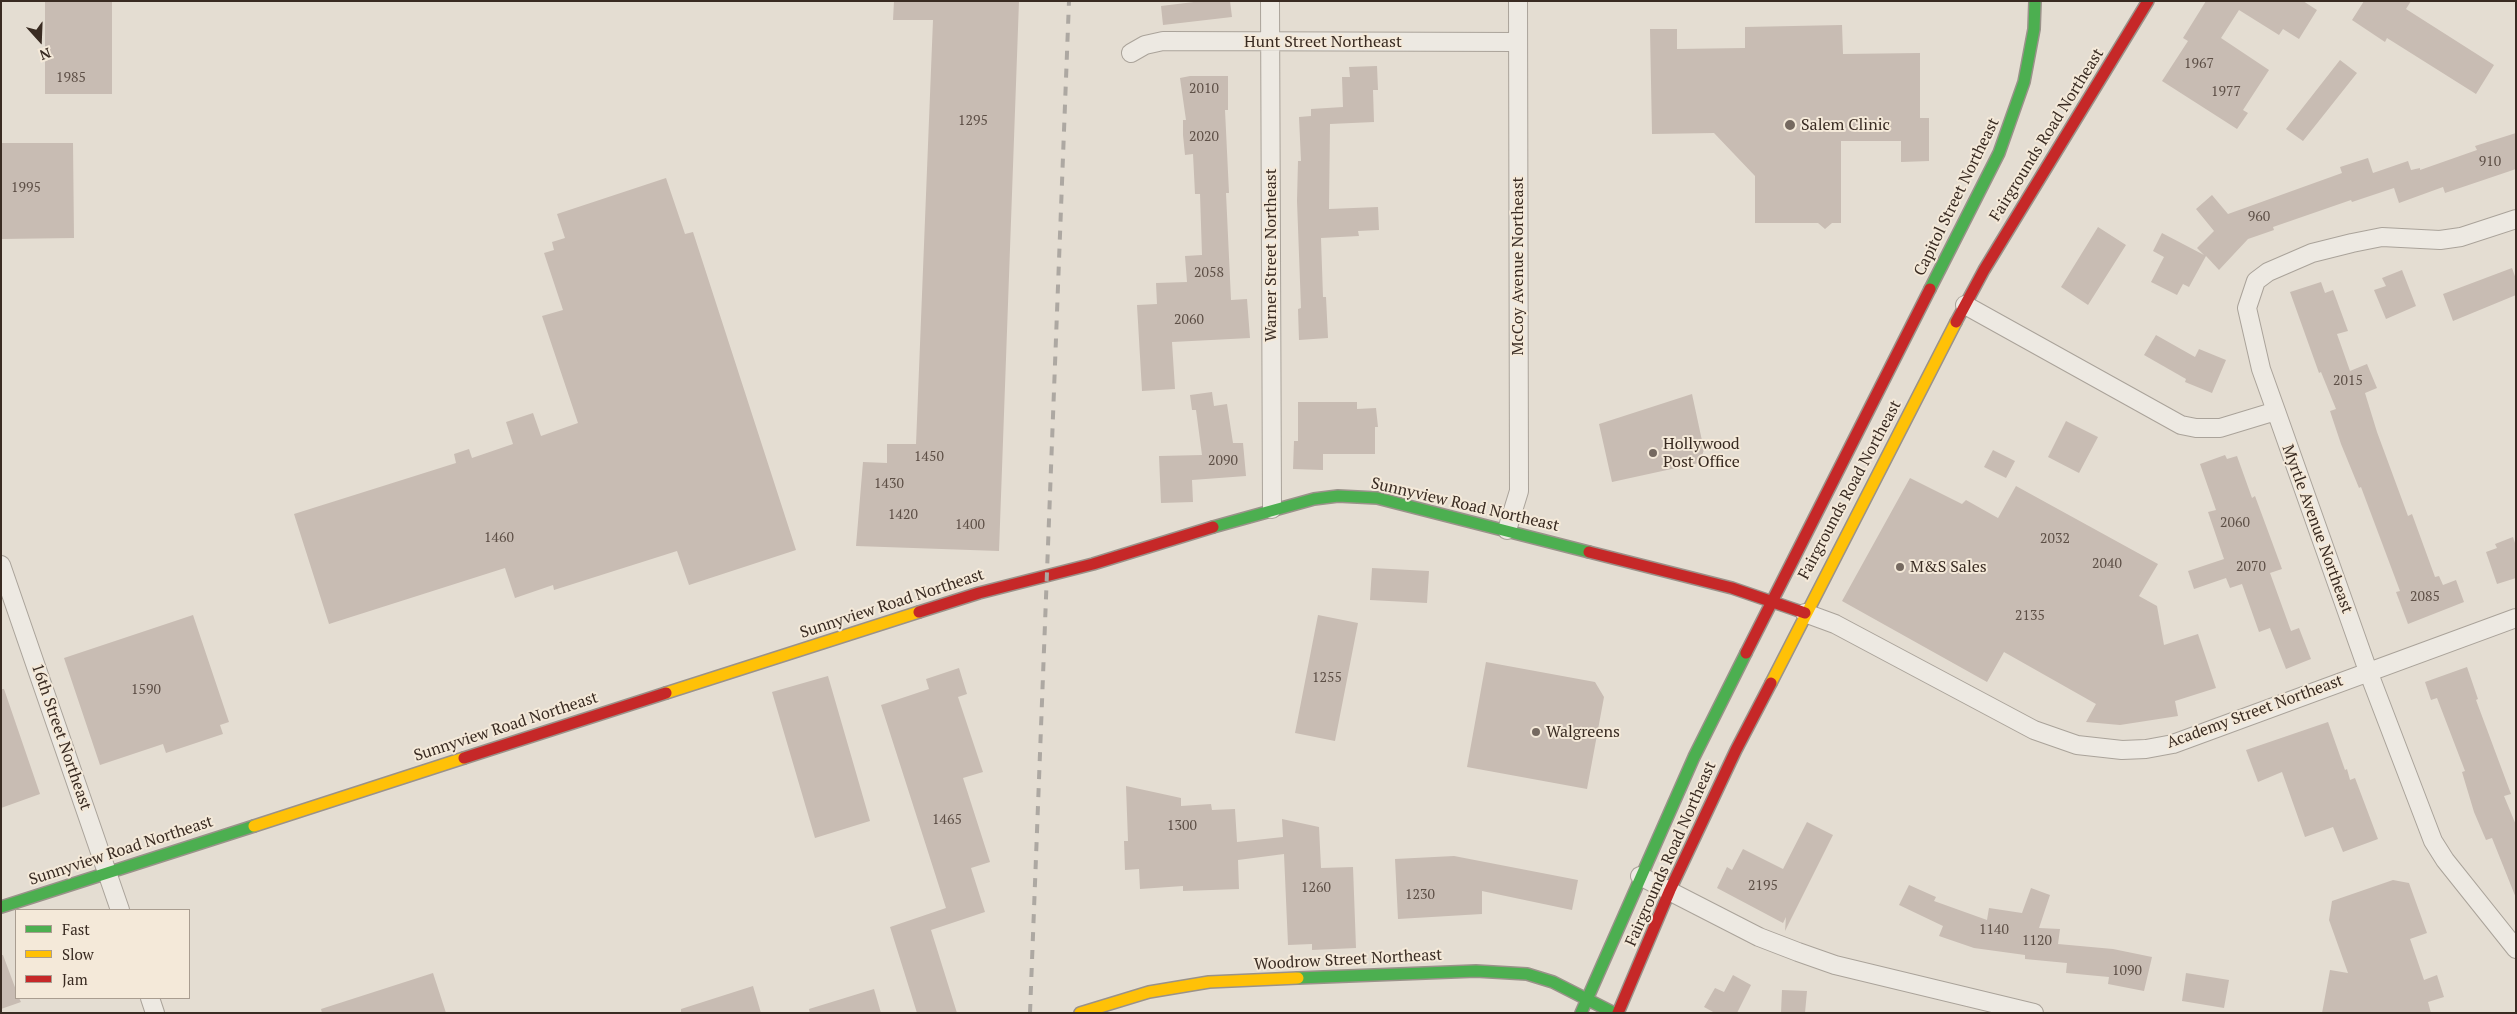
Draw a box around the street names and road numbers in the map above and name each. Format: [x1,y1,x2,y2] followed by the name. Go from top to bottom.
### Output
[1244,32,1402,52] street label: Hunt Street Northeast
[1986,45,2108,225] street label: Fairgrounds Road Northeast
[1910,115,2004,279] street label: Capitol Street Northeast
[1261,168,1281,342] street label: Warner Street Northeast
[1508,176,1528,356] street label: McCoy Avenue Northeast
[1795,397,1905,583] street label: Fairgrounds Road Northeast
[2278,442,2356,616] street label: Myrtle Avenue Northeast
[1369,474,1561,536] street label: Sunnyview Road Northeast
[798,565,986,643] street label: Sunnyview Road Northeast
[27,661,95,813] street label: 16th Street Northeast
[2164,671,2346,753] street label: Academy Street Northeast
[412,688,600,766] street label: Sunnyview Road Northeast
[1622,759,1720,949] street label: Fairgrounds Road Northeast
[27,812,215,890] street label: Sunnyview Road Northeast
[1253,945,1443,975] street label: Woodrow Street Northeast

